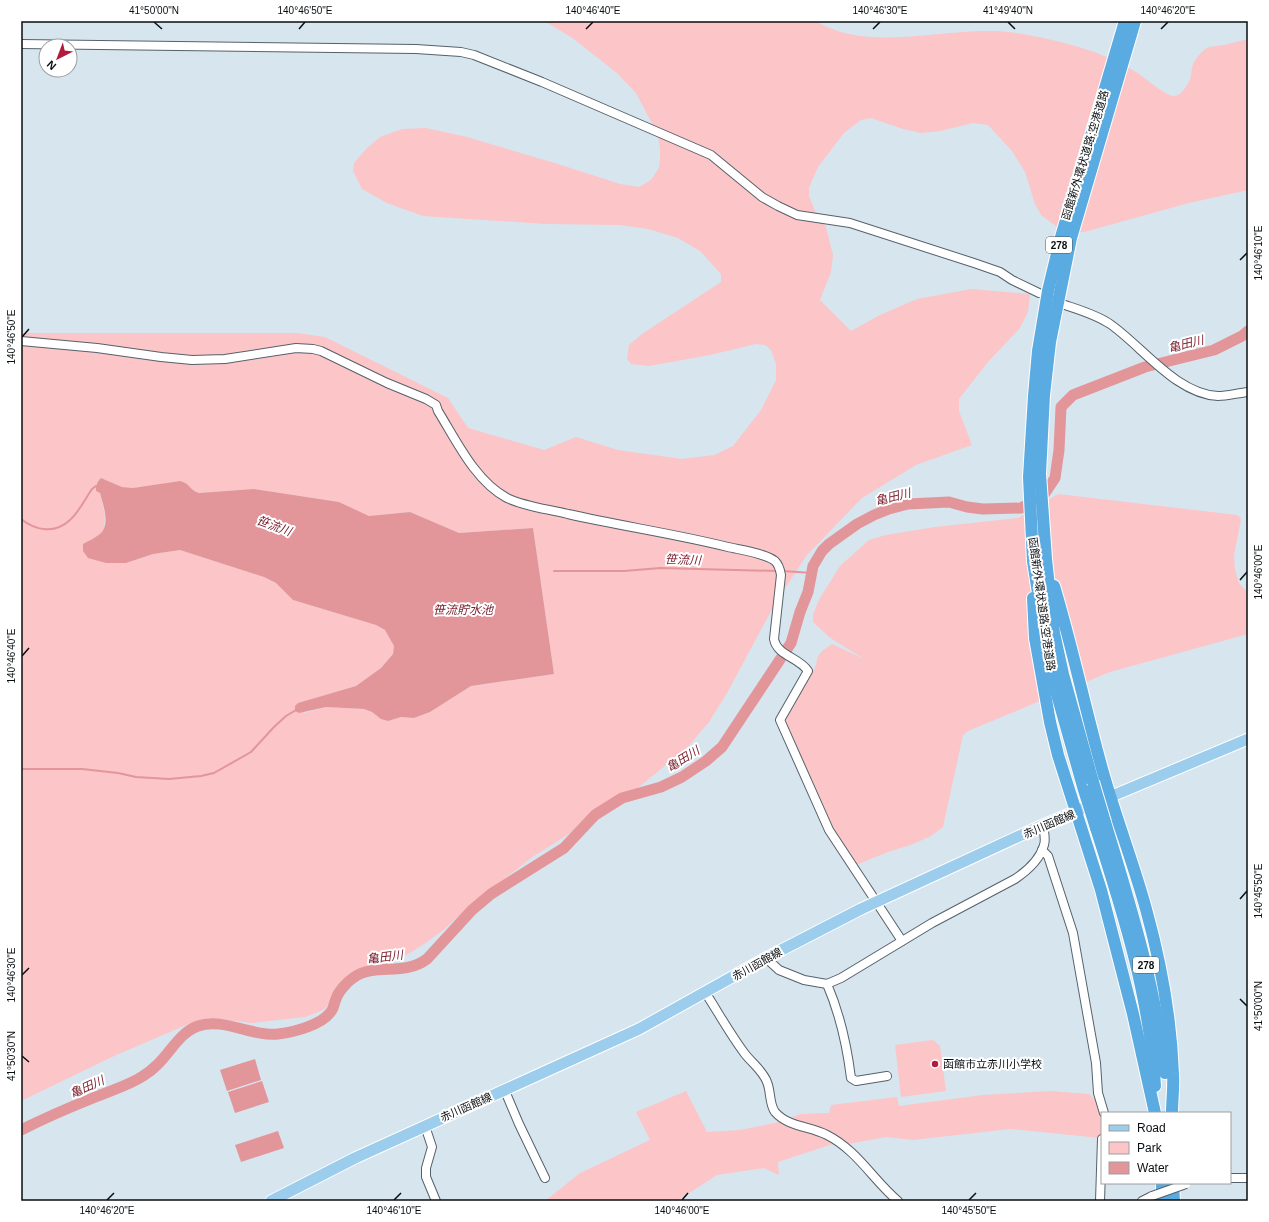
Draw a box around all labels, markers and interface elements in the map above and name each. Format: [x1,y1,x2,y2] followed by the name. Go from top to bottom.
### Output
[129,5,179,16] text: 41°50'00"N
[277,5,333,16] text: 140°46'50"E
[565,5,621,16] text: 140°46'40"E
[852,5,908,16] text: 140°46'30"E
[983,5,1033,16] text: 41°49'40"N
[1140,5,1196,16] text: 140°46'20"E
[38,38,78,78] north arrow
[44,58,58,73] text: N
[1060,89,1110,221] street label: 函館新外環状道路;空港道路
[1253,225,1264,281] text: 140°46'10"E
[1046,237,1072,253] road number: 278
[6,309,17,365] text: 140°46'50"E
[1167,332,1207,355] water label: 亀田川
[874,485,914,508] water label: 亀田川
[255,513,295,539] water label: 笹流川
[1027,536,1057,672] street label: 函館新外環状道路;空港道路
[1253,544,1264,600] text: 140°46'00"E
[665,552,703,568] water label: 笹流川
[433,603,494,617] water label: 笹流貯水池
[6,628,17,684] text: 140°46'40"E
[664,742,704,774] water label: 亀田川
[1021,808,1077,840] street label: 赤川函館線
[1253,863,1264,919] text: 140°45'50"E
[730,945,784,983] street label: 赤川函館線
[6,947,17,1003] text: 140°46'30"E
[366,948,406,966] water label: 亀田川
[1133,957,1159,973] road number: 278
[1253,981,1264,1031] text: 41°50'00"N
[6,1031,17,1081] text: 41°50'30"N
[943,1058,1042,1070] place label: 函館市立赤川小学校
[930,1059,940,1069] marker: 函館市立赤川小学校
[68,1072,108,1101] water label: 亀田川
[438,1090,494,1124] street label: 赤川函館線
[1101,1112,1231,1184] legend
[1137,1121,1166,1135] text: Road
[1137,1141,1163,1155] text: Park
[1137,1161,1169,1175] text: Water
[79,1205,135,1216] text: 140°46'20"E
[366,1205,422,1216] text: 140°46'10"E
[654,1205,710,1216] text: 140°46'00"E
[941,1205,997,1216] text: 140°45'50"E

